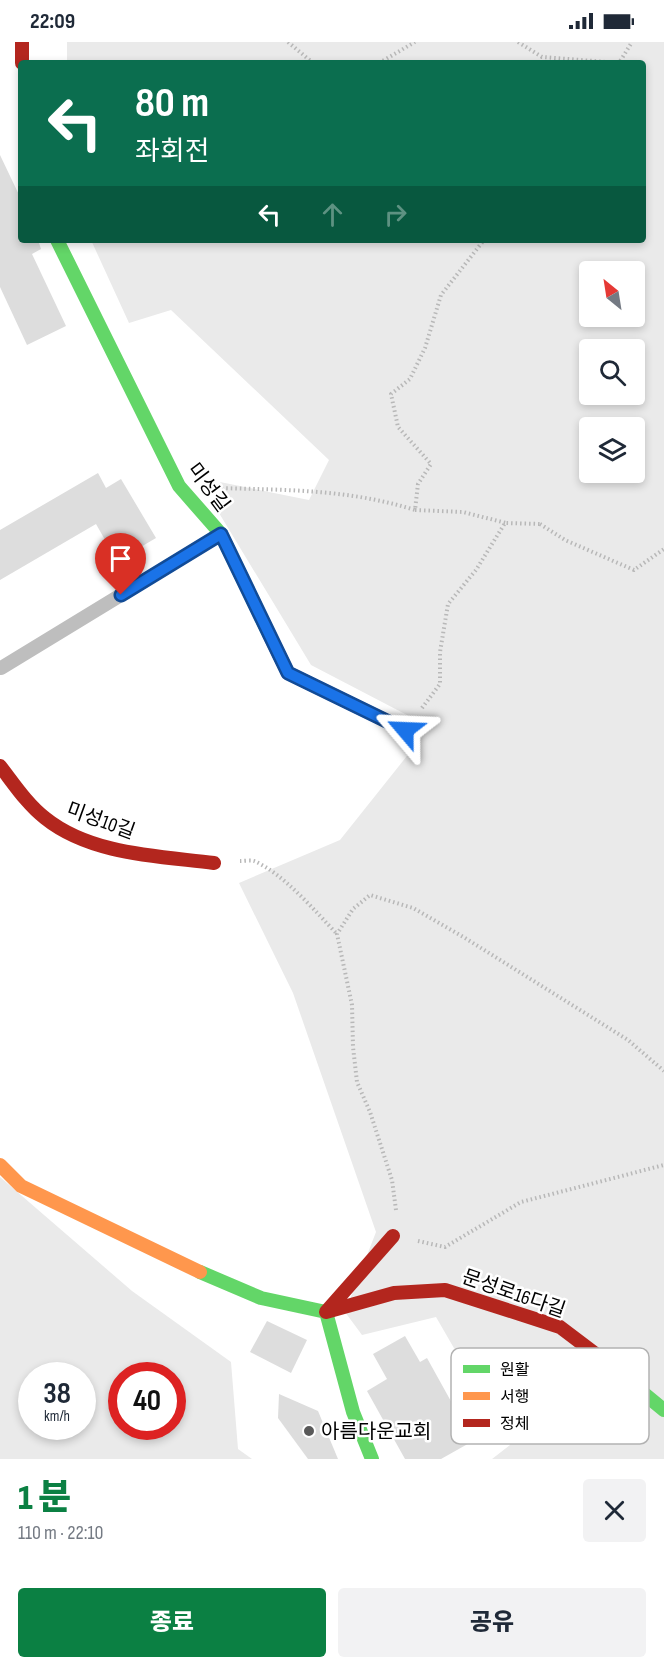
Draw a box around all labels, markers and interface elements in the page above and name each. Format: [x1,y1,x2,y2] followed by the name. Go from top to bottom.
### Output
[30,8,75,35] text: 22:09
[135,78,209,129] text: 80 m
[36,84,114,162] icon: left
[135,136,210,168] text: 좌회전
[253,198,286,231] icon: left
[316,198,349,231] icon: ahead
[379,198,412,231] icon: right
[579,261,645,327] north arrow
[579,261,645,483] map controls
[579,339,645,405] button: search
[579,417,645,483] button: layers
[182,458,234,517] street label: 미성길
[95,533,146,595] pin
[104,542,137,575] icon: arrive
[373,698,437,762] position arrow
[63,798,138,844] street label: 미성10길
[459,1265,569,1323] street label: 문성로16다길
[451,1348,649,1444] legend
[500,1361,530,1380] text: 원활
[108,1362,186,1440] speed limit sign: 40
[43,1376,71,1412] text: 38
[500,1388,529,1407] text: 서행
[44,1407,70,1426] text: km/h
[500,1415,529,1434] text: 정체
[321,1420,431,1444] place label: 아름다운교회
[302,1424,316,1438] marker: 아름다운교회
[18,1477,71,1520] text: 1 분
[583,1479,646,1542] button: close
[18,1521,103,1545] text: 110 m · 22:10
[18,1588,326,1657] button: 종료
[338,1588,646,1657] button: 공유

